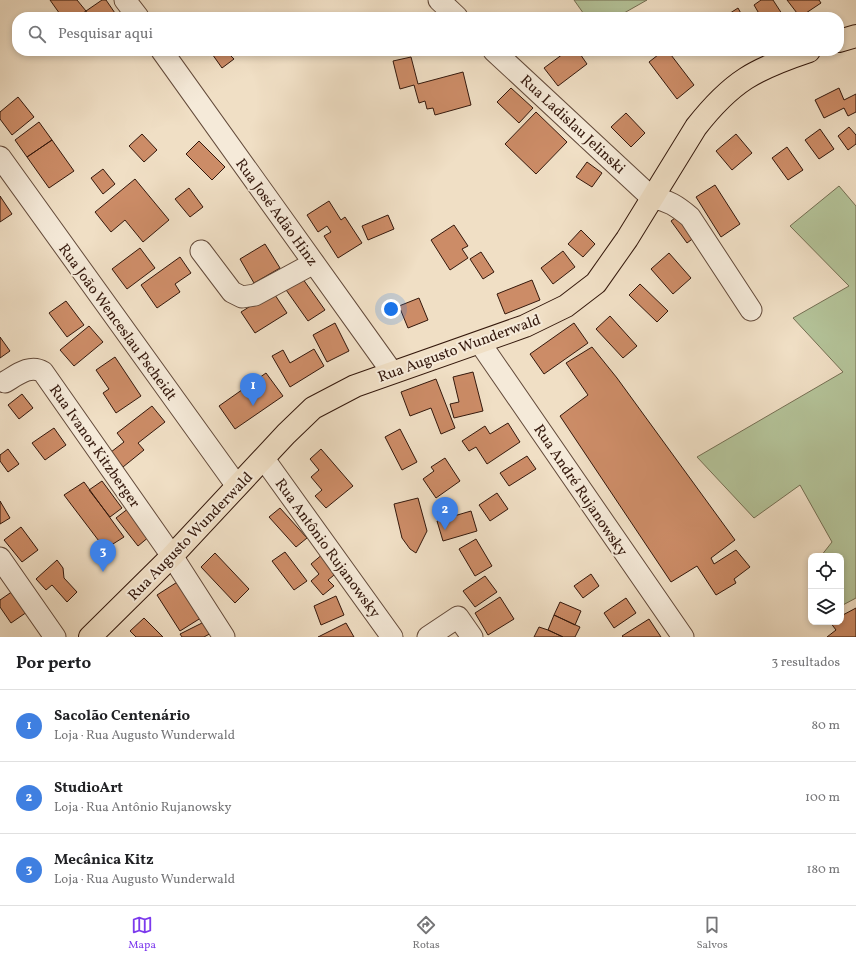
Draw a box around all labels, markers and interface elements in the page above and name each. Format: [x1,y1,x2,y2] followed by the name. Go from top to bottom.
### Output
[12,12,844,56] search box
[26,23,48,45] icon: search
[58,24,153,45] text: Pesquisar aqui
[515,71,629,179] street label: Rua Ladislau Jelinski
[230,155,322,271] street label: Rua José Adão Hinz
[53,240,181,406] street label: Rua João Wenceslau Pscheidt
[381,299,401,319] your location
[375,310,544,389] street label: Rua Augusto Wunderwald
[240,373,266,406] pin: 1
[43,381,144,513] street label: Rua Ivanor Kitzberger
[528,421,632,561] street label: Rua André Rujanowsky
[124,468,258,606] street label: Rua Augusto Wunderwald
[269,475,385,623] street label: Rua Antônio Rujanowsky
[432,497,458,530] pin: 2
[90,539,116,572] pin: 3
[808,553,844,625] map controls
[808,553,844,589] button: locate
[808,589,844,625] button: layers
[16,652,91,675] text: Por perto
[771,654,840,672] text: 3 resultados
[54,706,190,727] text: Sacolão Centenário
[26,717,32,735] text: 1
[811,717,840,735] text: 80 m
[54,727,235,745] text: Loja · Rua Augusto Wunderwald
[54,778,123,799] text: StudioArt
[26,789,32,807] text: 2
[805,789,840,807] text: 100 m
[54,799,232,817] text: Loja · Rua Antônio Rujanowsky
[54,850,154,871] text: Mecânica Kitz
[26,861,32,879] text: 3
[806,861,840,879] text: 180 m
[54,871,235,889] text: Loja · Rua Augusto Wunderwald
[128,914,156,953] tab: Mapa
[413,914,440,953] tab: Rotas
[697,914,728,953] tab: Salvos

